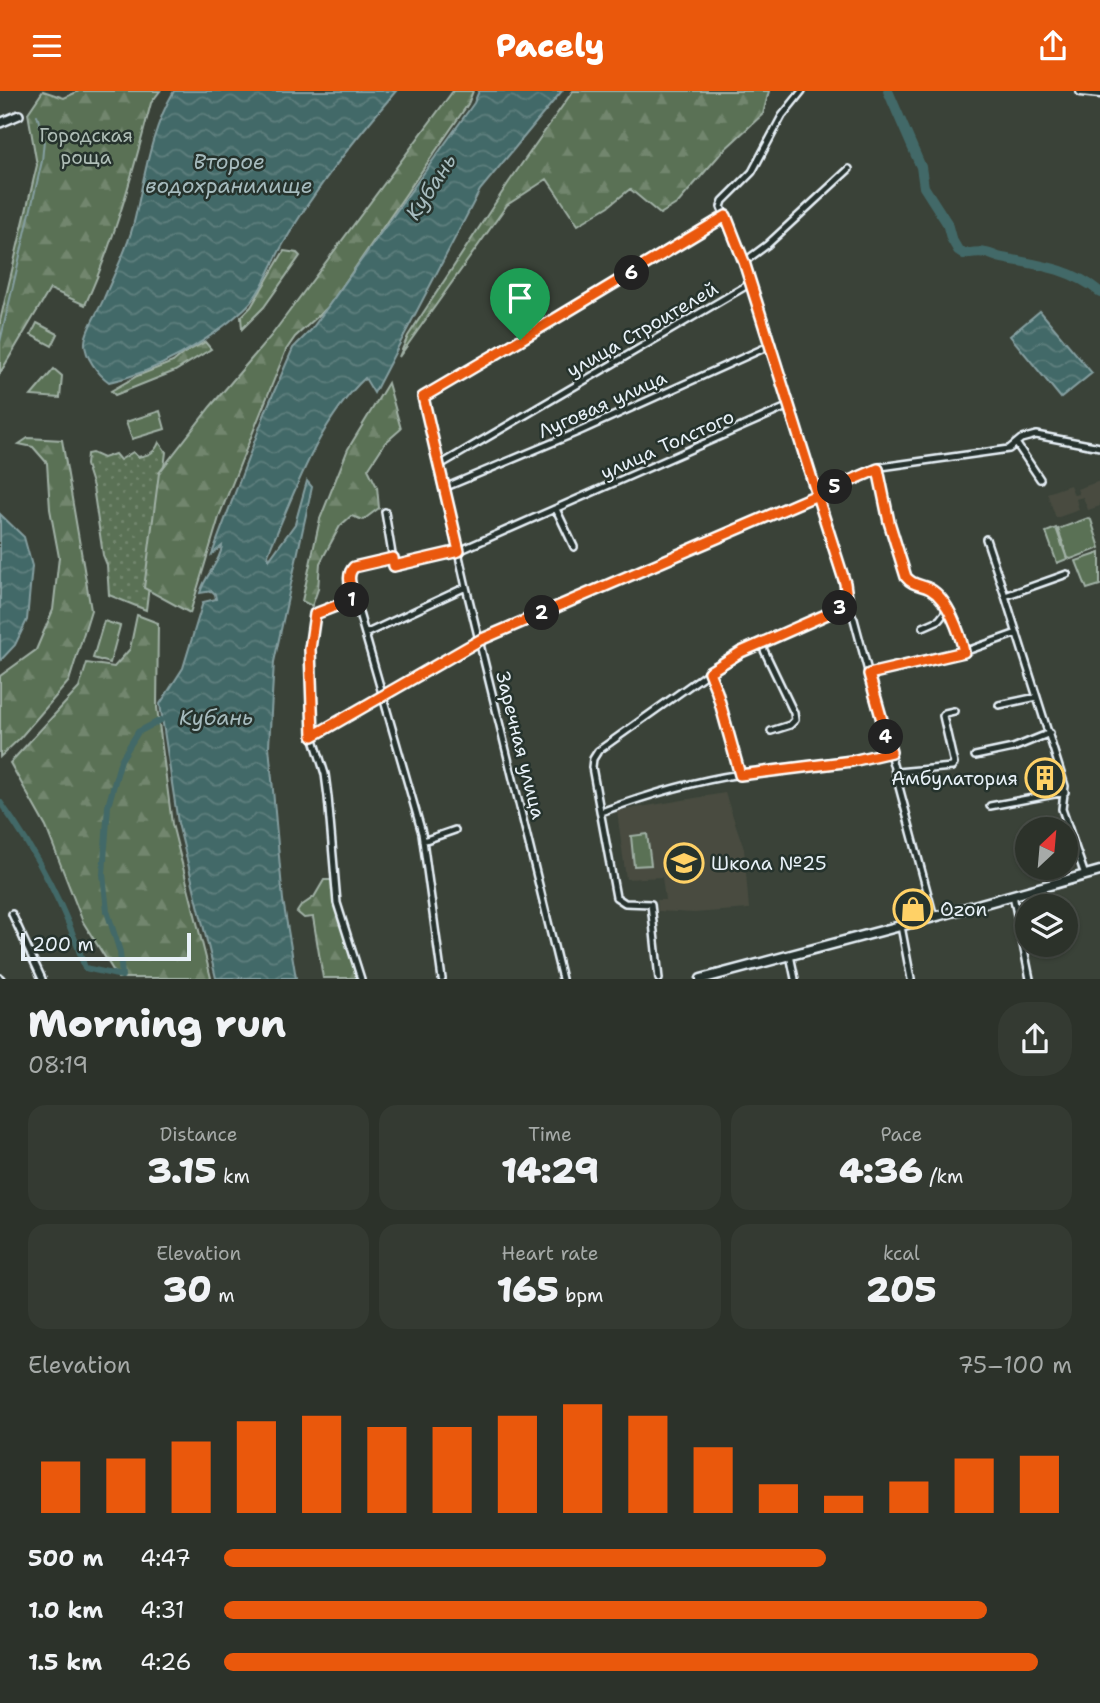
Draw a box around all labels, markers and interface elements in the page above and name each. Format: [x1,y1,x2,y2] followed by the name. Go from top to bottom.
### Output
[496,24,604,67] text: Pacely
[28,27,66,65] icon: menu
[1034,27,1072,65] icon: share
[39,123,133,170] park label: Городская роща
[145,148,313,200] water label: Второе водохранилище
[399,148,463,226] water label: Кубань
[614,255,650,291] pin: 6
[625,260,638,285] text: 6
[490,268,550,340] pin
[562,276,722,383] street label: улица Строителей
[501,279,539,317] icon: arrive
[534,365,671,444] street label: Луговая улица
[596,404,738,485] street label: улица Толстого
[818,469,852,505] pin: 5
[829,474,840,499] text: 5
[334,582,370,617] pin: 1
[347,587,356,612] text: 1
[822,591,858,625] pin: 3
[524,595,560,631] pin: 2
[833,595,846,620] text: 3
[535,600,548,625] text: 2
[490,669,551,822] street label: Заречная улица
[179,704,253,732] water label: Кубань
[868,719,903,755] pin: 4
[879,724,892,749] text: 4
[1024,757,1066,799] building icon: Амбулатория
[891,766,1018,791] place label: Амбулатория
[1015,817,1078,880] north arrow
[1015,817,1078,957] map controls
[663,842,705,884] school or university icon: Школа №25
[711,851,827,876] place label: Школа №25
[892,888,934,930] shop icon: Ozon
[1015,894,1078,957] button: layers
[940,897,987,922] place label: Ozon
[21,929,191,961] scale bar
[32,932,94,957] text: 200 m
[28,998,286,1049] text: Morning run
[998,1002,1072,1076] button: share
[28,1050,88,1080] text: 08:19
[160,1122,238,1147] text: Distance
[528,1122,572,1147] text: Time
[880,1122,922,1147] text: Pace
[147,1147,217,1194] text: 3.15
[501,1147,599,1194] text: 14:29
[839,1147,923,1194] text: 4:36
[217,1164,250,1189] text: km
[923,1164,964,1189] text: /km
[156,1241,241,1266] text: Elevation
[502,1241,598,1266] text: Heart rate
[883,1241,920,1266] text: kcal
[163,1266,212,1313] text: 30
[497,1266,559,1313] text: 165
[866,1266,937,1313] text: 205
[212,1283,235,1308] text: m
[559,1283,603,1308] text: bpm
[28,1350,131,1380] text: Elevation
[958,1350,1072,1380] text: 75–100 m
[28,1543,103,1573] text: 500 m
[140,1543,191,1573] text: 4:47
[28,1595,103,1625] text: 1.0 km
[140,1595,185,1625] text: 4:31
[28,1647,102,1677] text: 1.5 km
[140,1647,191,1677] text: 4:26

